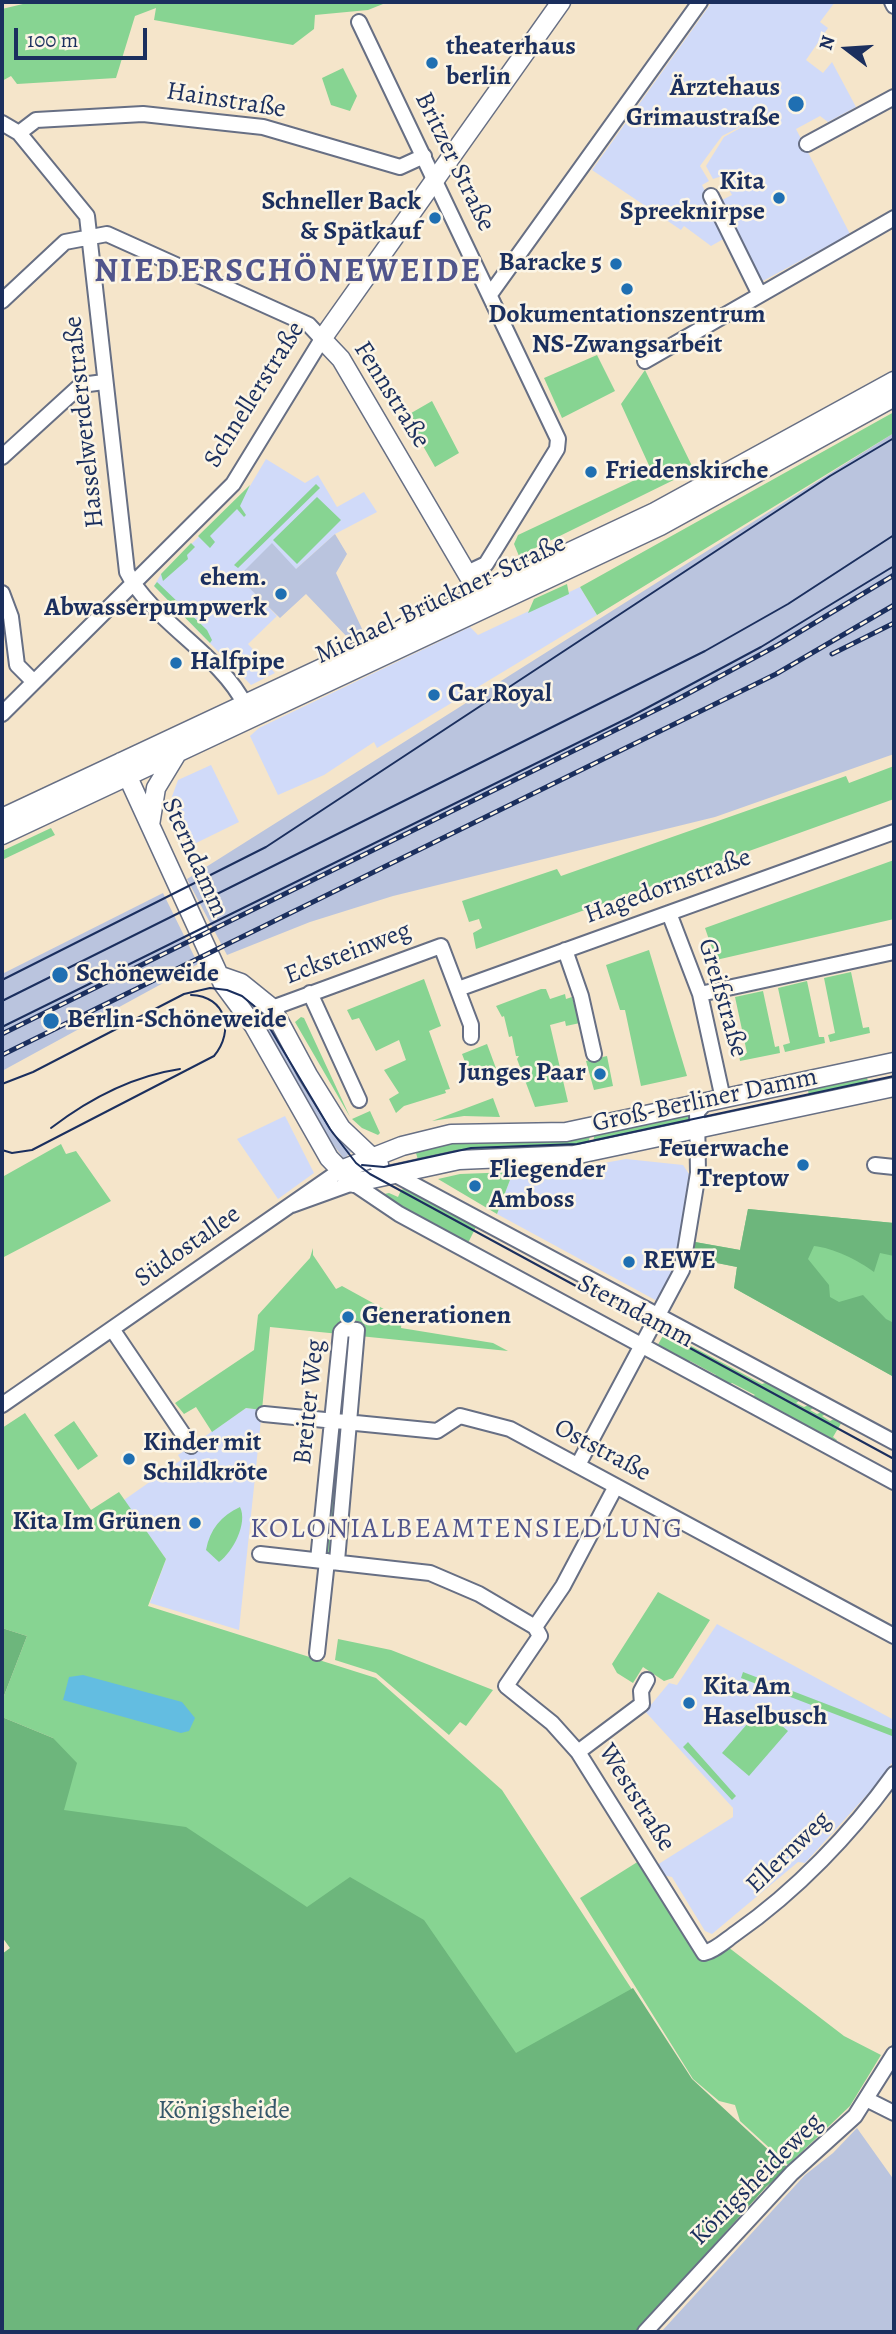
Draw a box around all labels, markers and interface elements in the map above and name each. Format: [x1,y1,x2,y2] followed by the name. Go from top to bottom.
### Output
[18,14,150,58] scale bar
[812,14,882,84] north arrow
[27,26,78,54] text: 100 m
[446,32,576,94] place label: theaterhaus berlin
[812,32,841,53] text: N
[424,55,440,71] marker: theaterhaus berlin
[626,73,780,134] place label: Ärztehaus Grimaustraße
[164,76,288,126] street label: Hainstraße
[407,87,501,237] street label: Britzer Straße
[786,94,806,114] marker: Ärztehaus Grimaustraße
[620,167,765,228] place label: Kita Spreeknirpse
[261,187,421,248] place label: Schneller Back & Spätkauf
[771,190,787,206] marker: Kita Spreeknirpse
[427,210,443,226] marker: Schneller Back & Spätkauf
[498,248,602,280] place label: Baracke 5
[96,253,480,293] district label: NIEDERSCHÖNEWEIDE
[608,256,624,272] marker: Baracke 5
[619,281,635,297] marker: Dokumentationszentrum NS-Zwangsarbeit
[488,300,766,362] place label: Dokumentationszentrum NS-Zwangsarbeit
[58,315,112,529] street label: Hasselwerderstraße
[198,316,312,474] street label: Schnellerstraße
[346,336,436,454] street label: Fennstraße
[605,456,768,488] place label: Friedenskirche
[583,464,599,480] marker: Friedenskirche
[311,528,571,672] street label: Michael-Brückner-Straße
[44,563,267,624] place label: ehem. Abwasserpumpwerk
[273,586,289,602] marker: ehem. Abwasserpumpwerk
[190,647,285,679] place label: Halfpipe
[168,655,184,671] marker: Halfpipe
[448,679,552,711] place label: Car Royal
[426,687,442,703] marker: Car Royal
[154,793,234,923] street label: Sterndamm
[581,842,755,932] street label: Hagedornstraße
[280,916,416,992] street label: Ecksteinweg
[690,935,754,1061] street label: Greifstraße
[76,959,219,991] place label: Schöneweide
[50,965,70,985] marker: Schöneweide
[67,1005,287,1037] place label: Berlin-Schöneweide
[41,1011,61,1031] marker: Berlin-Schöneweide
[459,1058,586,1090] place label: Junges Paar
[590,1062,820,1140] street label: Groß-Berliner Damm
[592,1066,608,1082] marker: Junges Paar
[659,1134,789,1196] place label: Feuerwache Treptow
[489,1155,606,1216] place label: Fliegender Amboss
[795,1157,811,1173] marker: Feuerwache Treptow
[467,1178,483,1194] marker: Fliegender Amboss
[129,1199,247,1295] street label: Südostallee
[643,1246,716,1278] place label: REWE
[621,1254,637,1270] marker: REWE
[571,1268,699,1356] street label: Sterndamm
[362,1301,511,1333] place label: Generationen
[340,1309,356,1325] marker: Generationen
[288,1338,332,1466] street label: Breiter Weg
[548,1413,656,1489] street label: Oststraße
[143,1428,268,1490] place label: Kinder mit Schildkröte
[121,1451,137,1467] marker: Kinder mit Schildkröte
[12,1507,181,1539] place label: Kita Im Grünen
[253,1513,681,1547] district label: KOLONIALBEAMTENSIEDLUNG
[187,1515,203,1531] marker: Kita Im Grünen
[703,1672,827,1734] place label: Kita Am Haselbusch
[681,1695,697,1711] marker: Kita Am Haselbusch
[591,1739,681,1857] street label: Weststraße
[740,1805,838,1901] street label: Ellernweg
[158,2096,290,2128] park label: Königsheide
[684,2107,830,2253] street label: Königsheideweg

